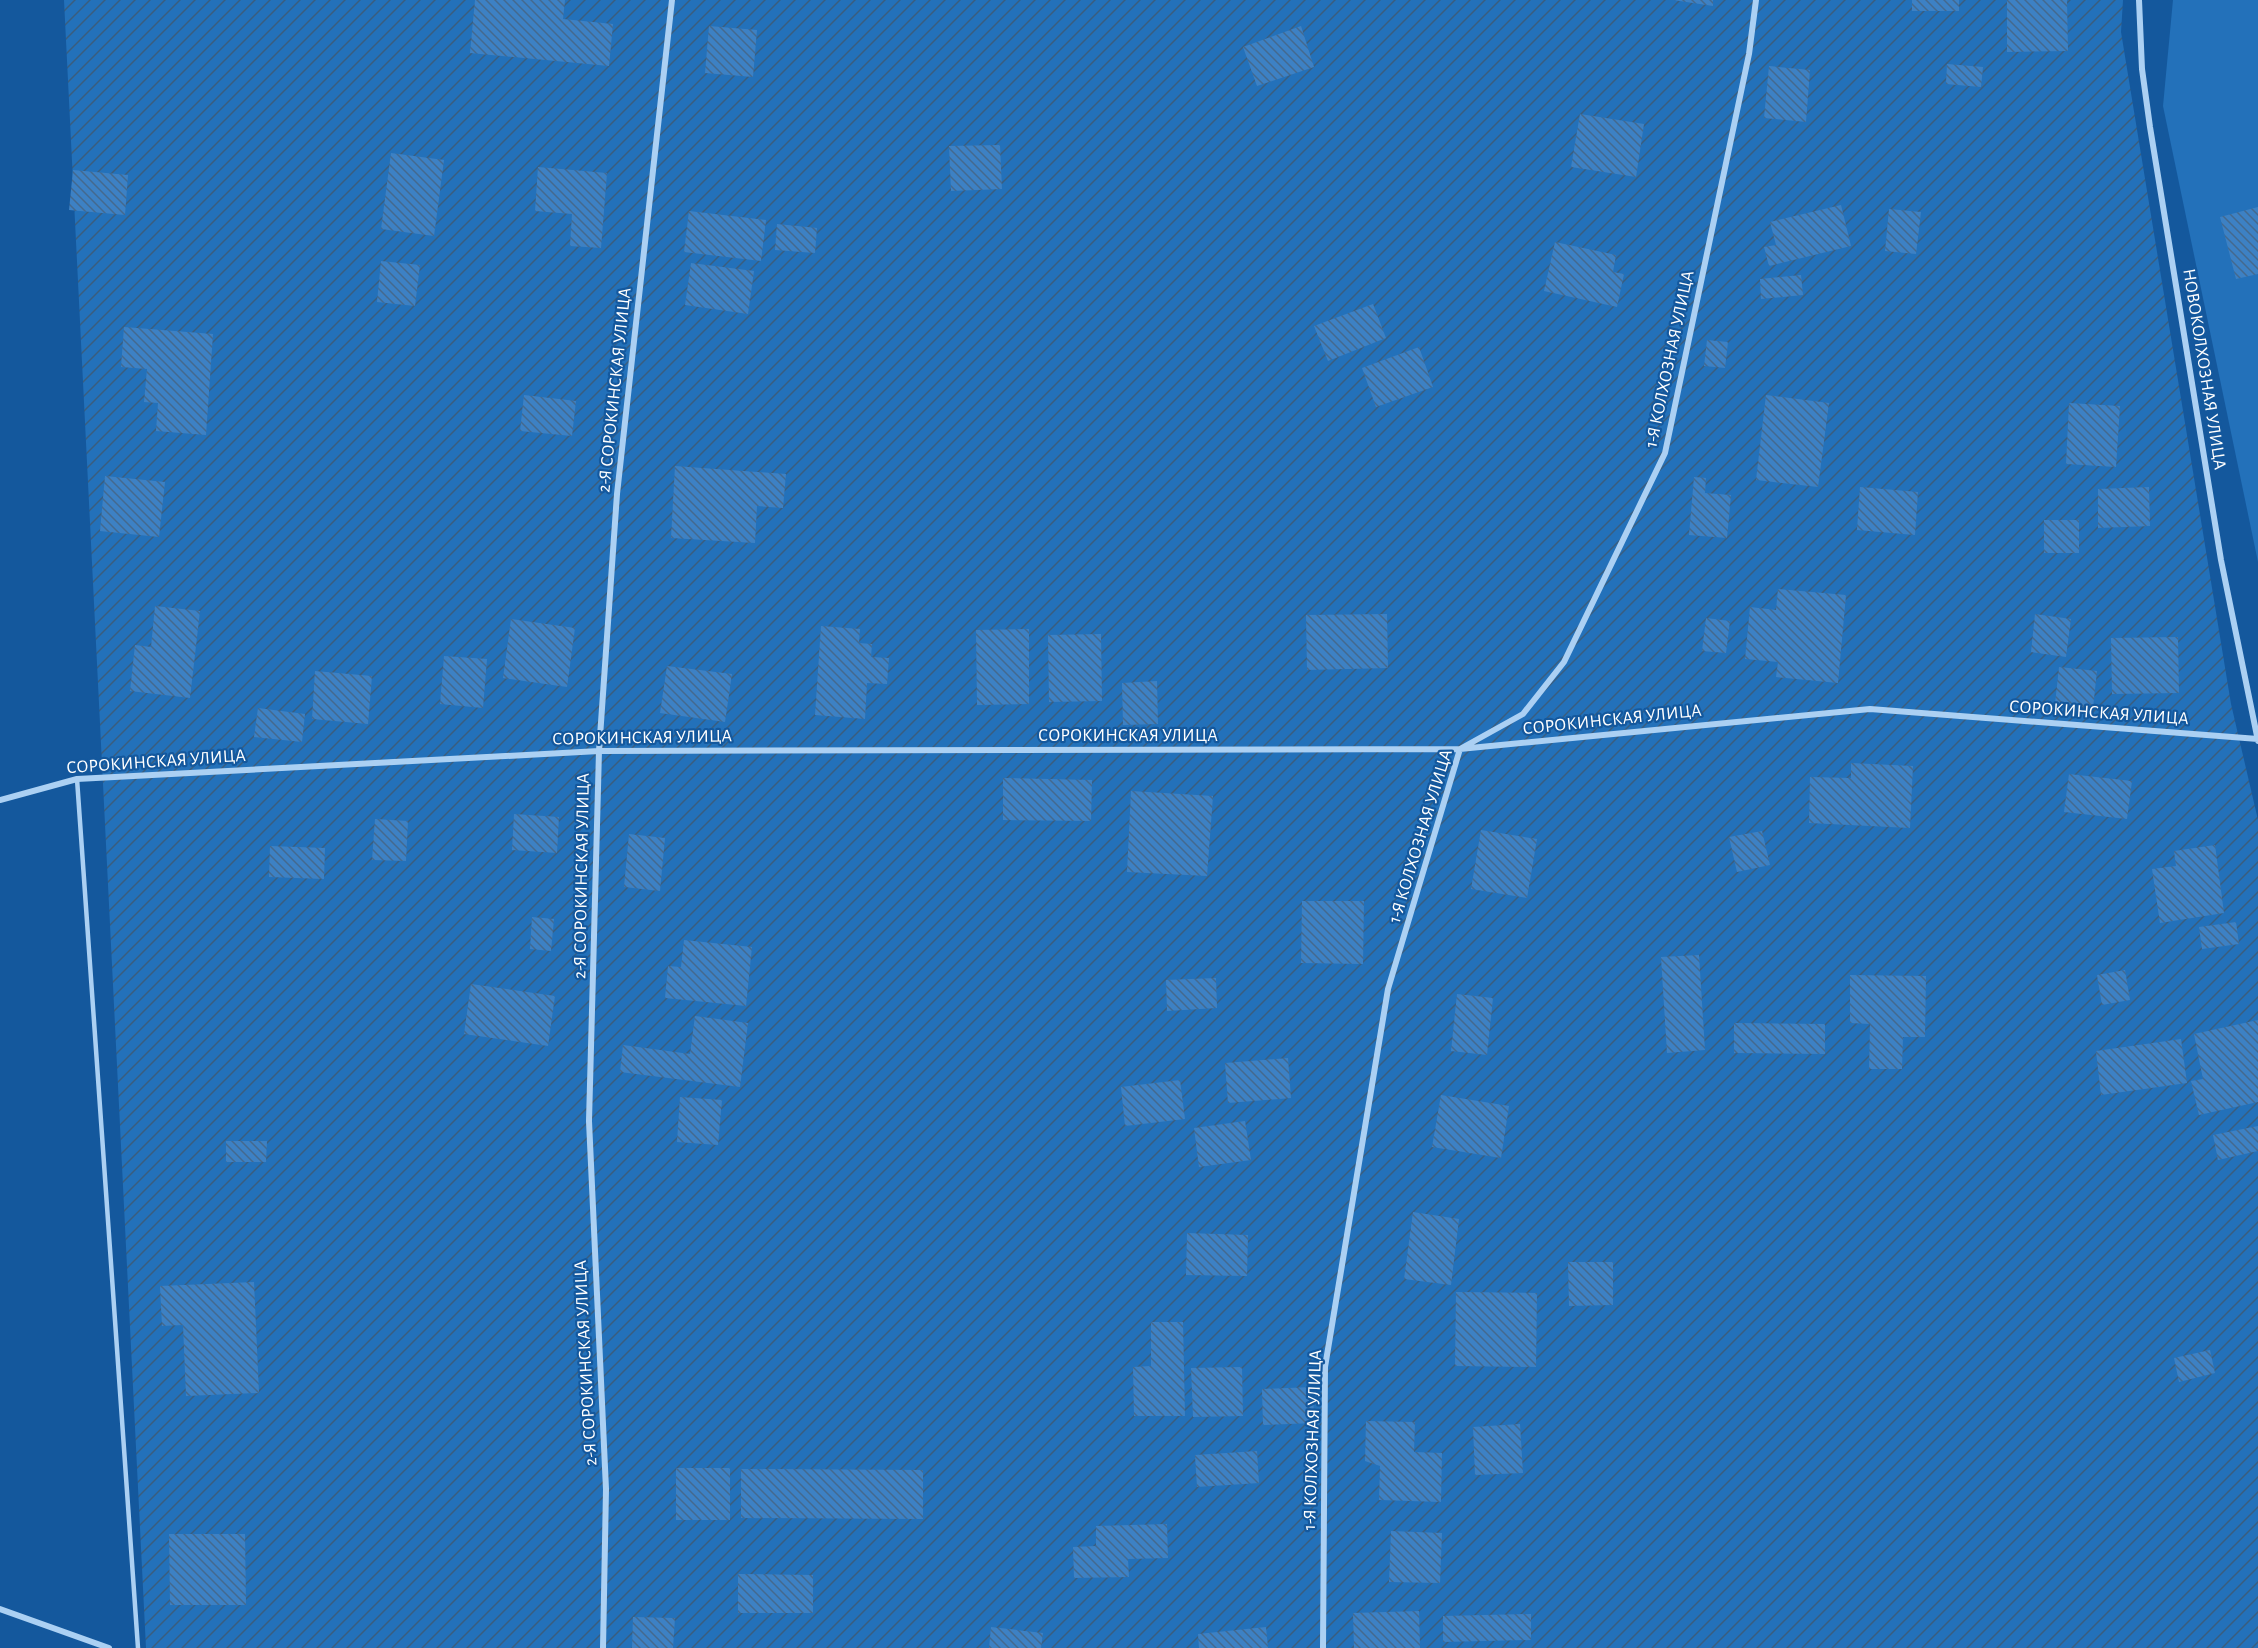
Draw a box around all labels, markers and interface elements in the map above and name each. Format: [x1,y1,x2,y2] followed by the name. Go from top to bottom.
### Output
[2179,267,2229,471] street label: НОВОКОЛХОЗНАЯ УЛИЦА
[1642,269,1698,449] street label: 1-Я КОЛХОЗНАЯ УЛИЦА
[595,286,635,493] street label: 2-Я СОРОКИНСКАЯ УЛИЦА
[2009,698,2190,728] street label: СОРОКИНСКАЯ УЛИЦА
[1522,702,1703,738] street label: СОРОКИНСКАЯ УЛИЦА
[552,727,733,749] street label: СОРОКИНСКАЯ УЛИЦА
[1038,727,1218,745] street label: СОРОКИНСКАЯ УЛИЦА
[66,747,247,777] street label: СОРОКИНСКАЯ УЛИЦА
[1386,747,1456,925] street label: 1-Я КОЛХОЗНАЯ УЛИЦА
[571,773,593,979] street label: 2-Я СОРОКИНСКАЯ УЛИЦА
[572,1259,600,1466] street label: 2-Я СОРОКИНСКАЯ УЛИЦА
[1301,1349,1325,1531] street label: 1-Я КОЛХОЗНАЯ УЛИЦА

